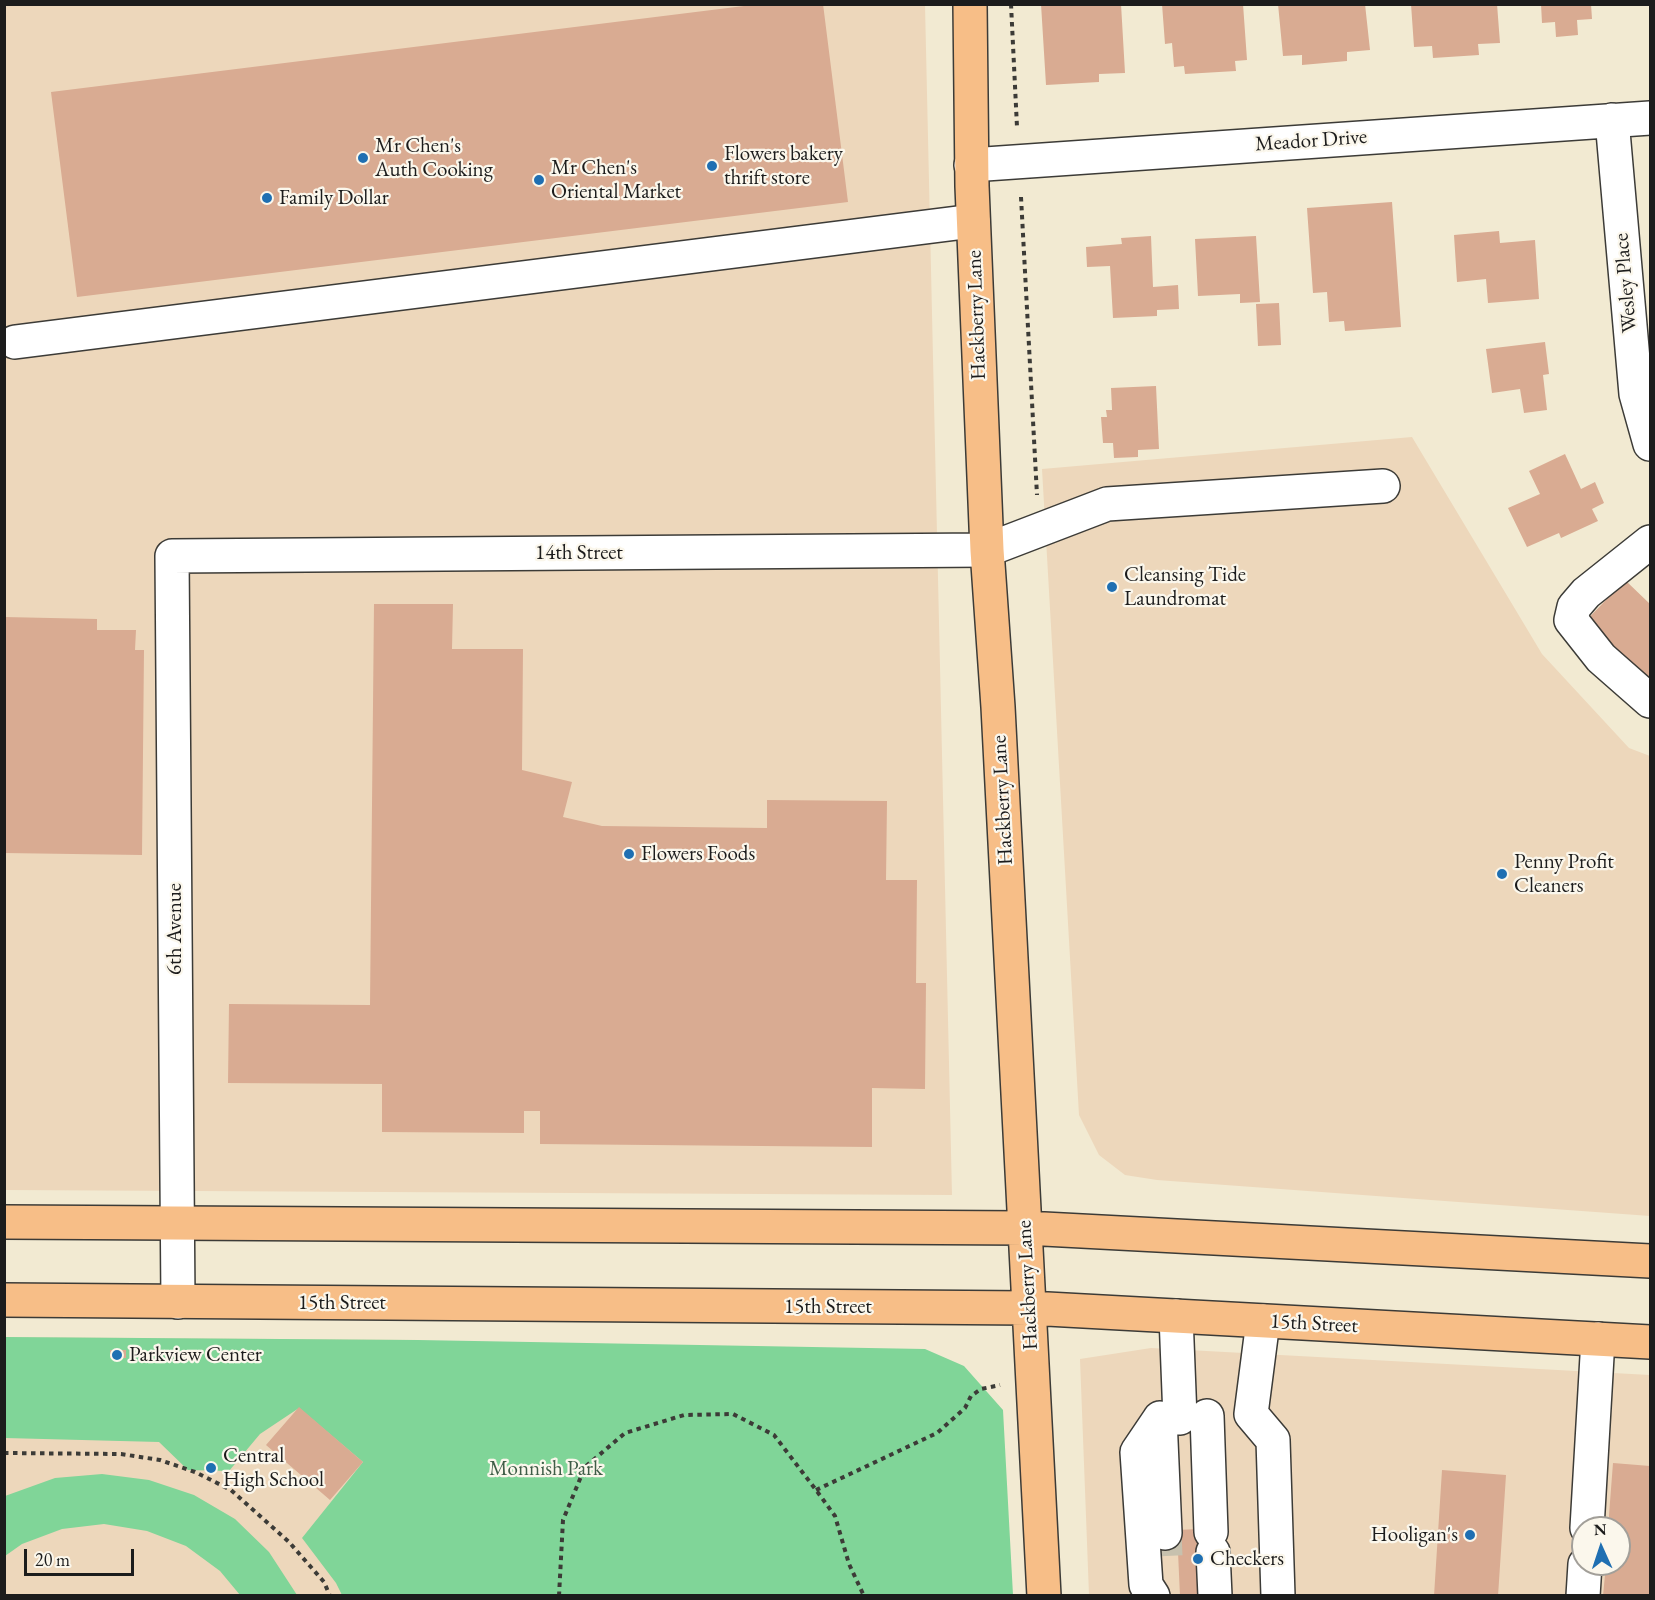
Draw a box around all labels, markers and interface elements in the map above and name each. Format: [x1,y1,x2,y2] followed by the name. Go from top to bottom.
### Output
[1254,125,1368,157] street label: Meador Drive
[375,133,493,183] place label: Mr Chen's Auth Cooking
[724,141,843,191] place label: Flowers bakery thrift store
[356,151,370,165] marker: Mr Chen's Auth Cooking
[551,155,681,205] place label: Mr Chen's Oriental Market
[705,159,719,173] marker: Flowers bakery thrift store
[532,173,546,187] marker: Mr Chen's Oriental Market
[279,185,389,211] place label: Family Dollar
[260,191,274,205] marker: Family Dollar
[1609,232,1643,334] street label: Wesley Place
[962,250,992,380] street label: Hackberry Lane
[535,540,623,566] street label: 14th Street
[1124,562,1246,612] place label: Cleansing Tide Laundromat
[1105,580,1119,594] marker: Cleansing Tide Laundromat
[987,734,1019,866] street label: Hackberry Lane
[641,841,755,867] place label: Flowers Foods
[622,847,636,861] marker: Flowers Foods
[1514,849,1614,899] place label: Penny Profit Cleaners
[1495,867,1509,881] marker: Penny Profit Cleaners
[162,883,188,975] street label: 6th Avenue
[1012,1219,1044,1351] street label: Hackberry Lane
[298,1290,386,1316] street label: 15th Street
[784,1294,872,1320] street label: 15th Street
[1269,1309,1359,1339] street label: 15th Street
[129,1342,262,1368] place label: Parkview Center
[110,1348,124,1362] marker: Parkview Center
[223,1443,324,1493] place label: Central High School
[489,1456,603,1482] park label: Monnish Park
[204,1461,218,1475] marker: Central High School
[1571,1516,1631,1576] north arrow
[1593,1519,1607,1540] text: N
[1371,1522,1458,1548] place label: Hooligan's
[1463,1528,1477,1542] marker: Hooligan's
[27,1537,136,1575] scale bar
[1210,1546,1284,1572] place label: Checkers
[35,1548,70,1571] text: 20 m
[1191,1552,1205,1566] marker: Checkers

